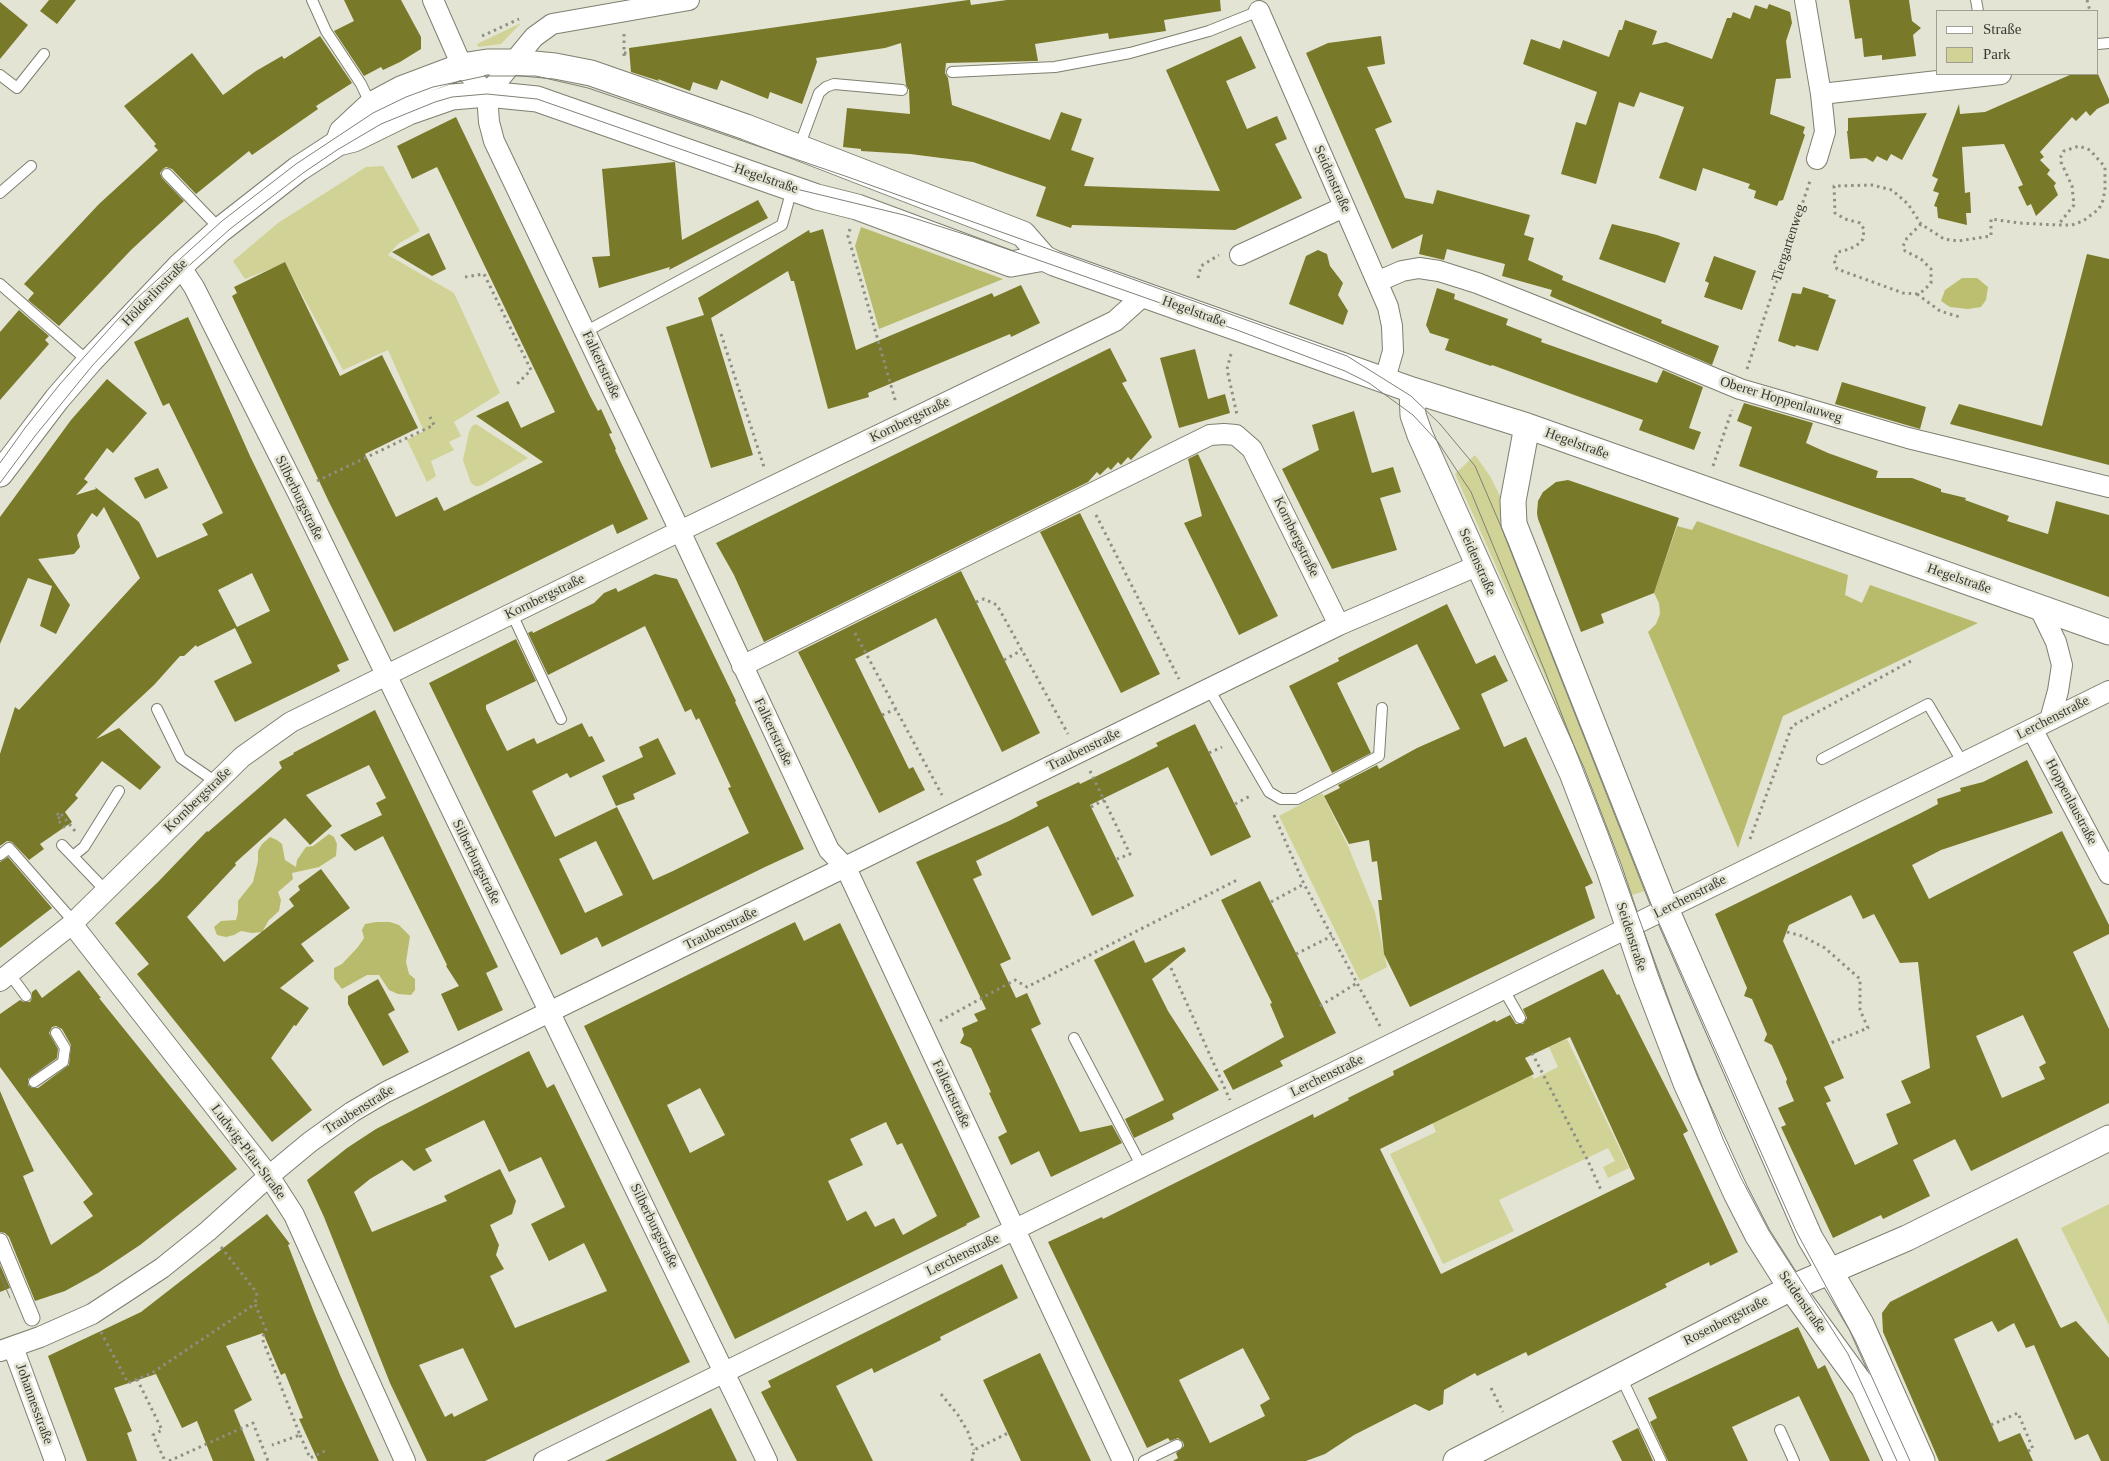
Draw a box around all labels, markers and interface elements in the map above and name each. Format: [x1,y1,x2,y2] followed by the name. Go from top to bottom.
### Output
[1936,10,2099,75] legend
[1983,21,2021,37] text: Straße
[1983,46,2011,62] text: Park
[1310,143,1354,215] street label: Seidenstraße
[732,160,800,198] street label: Hegelstraße
[1769,202,1809,284] street label: Tiergartenweg
[119,256,191,330] street label: Hölderlinstraße
[1160,293,1228,331] street label: Hegelstraße
[578,328,624,402] street label: Falkertstraße
[1718,373,1844,427] street label: Oberer Hoppenlauweg
[867,393,953,447] street label: Kornbergstraße
[1543,425,1611,463] street label: Hegelstraße
[271,453,327,543] street label: Silberburgstraße
[1269,494,1323,580] street label: Kornbergstraße
[1455,526,1499,598] street label: Seidenstraße
[1925,560,1993,598] street label: Hegelstraße
[502,570,588,624] street label: Kornbergstraße
[2014,693,2092,743] street label: Lerchenstraße
[750,695,796,769] street label: Falkertstraße
[1045,725,1123,775] street label: Traubenstraße
[2041,756,2101,848] street label: Hoppenlaustraße
[161,764,235,836] street label: Kornbergstraße
[448,817,504,907] street label: Silberburgstraße
[1651,872,1729,922] street label: Lerchenstraße
[1612,900,1650,974] street label: Seidenstraße
[682,904,760,954] street label: Traubenstraße
[1288,1051,1366,1101] street label: Lerchenstraße
[928,1057,974,1131] street label: Falkertstraße
[321,1082,397,1138] street label: Traubenstraße
[207,1101,289,1203] street label: Ludwig-Pfau-Straße
[626,1181,682,1271] street label: Silberburgstraße
[924,1230,1002,1280] street label: Lerchenstraße
[1775,1268,1829,1336] street label: Seidenstraße
[1681,1292,1771,1350] street label: Rosenbergstraße
[12,1361,56,1447] street label: Johannesstraße

